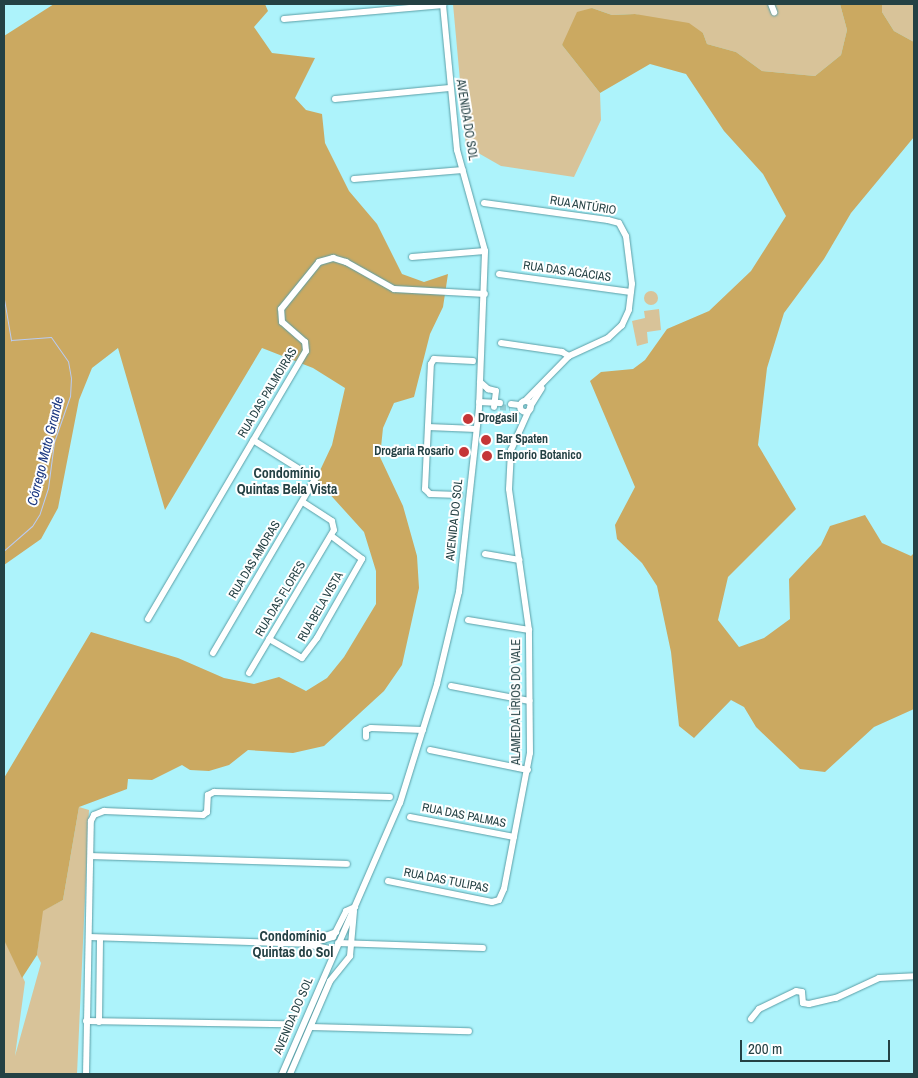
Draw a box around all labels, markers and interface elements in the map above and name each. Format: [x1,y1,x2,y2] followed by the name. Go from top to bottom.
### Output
[452,78,480,162] street label: AVENIDA DO SOL
[548,194,618,218] street label: RUA ANTÚRIO
[522,259,612,285] street label: RUA DAS ACÁCIAS
[235,345,301,441] street label: RUA DAS PALMOIRAS
[23,395,67,507] water label: Córrego Mato Grande
[478,412,517,426] place label: Drogasil
[462,413,474,425] marker: Drogasil
[496,433,548,447] place label: Bar Spaten
[480,434,492,446] marker: Bar Spaten
[374,445,454,459] place label: Drogaria Rosario
[458,446,470,458] marker: Drogaria Rosario
[497,449,582,463] place label: Emporio Botanico
[481,450,493,462] marker: Emporio Botanico
[237,465,337,498] district label: Condomínio Quintas Bela Vista
[444,478,466,562] street label: AVENIDA DO SOL
[226,518,284,602] street label: RUA DAS AMORAS
[253,558,309,640] street label: RUA DAS FLORES
[295,569,347,645] street label: RUA BELA VISTA
[510,639,524,765] street label: ALAMEDA LÍRIOS DO VALE
[421,801,507,831] street label: RUA DAS PALMAS
[402,866,490,896] street label: RUA DAS TULIPAS
[252,928,334,960] district label: Condomínio Quintas do Sol
[271,975,317,1057] street label: AVENIDA DO SOL
[743,1030,893,1062] scale bar
[748,1038,782,1059] text: 200 m

